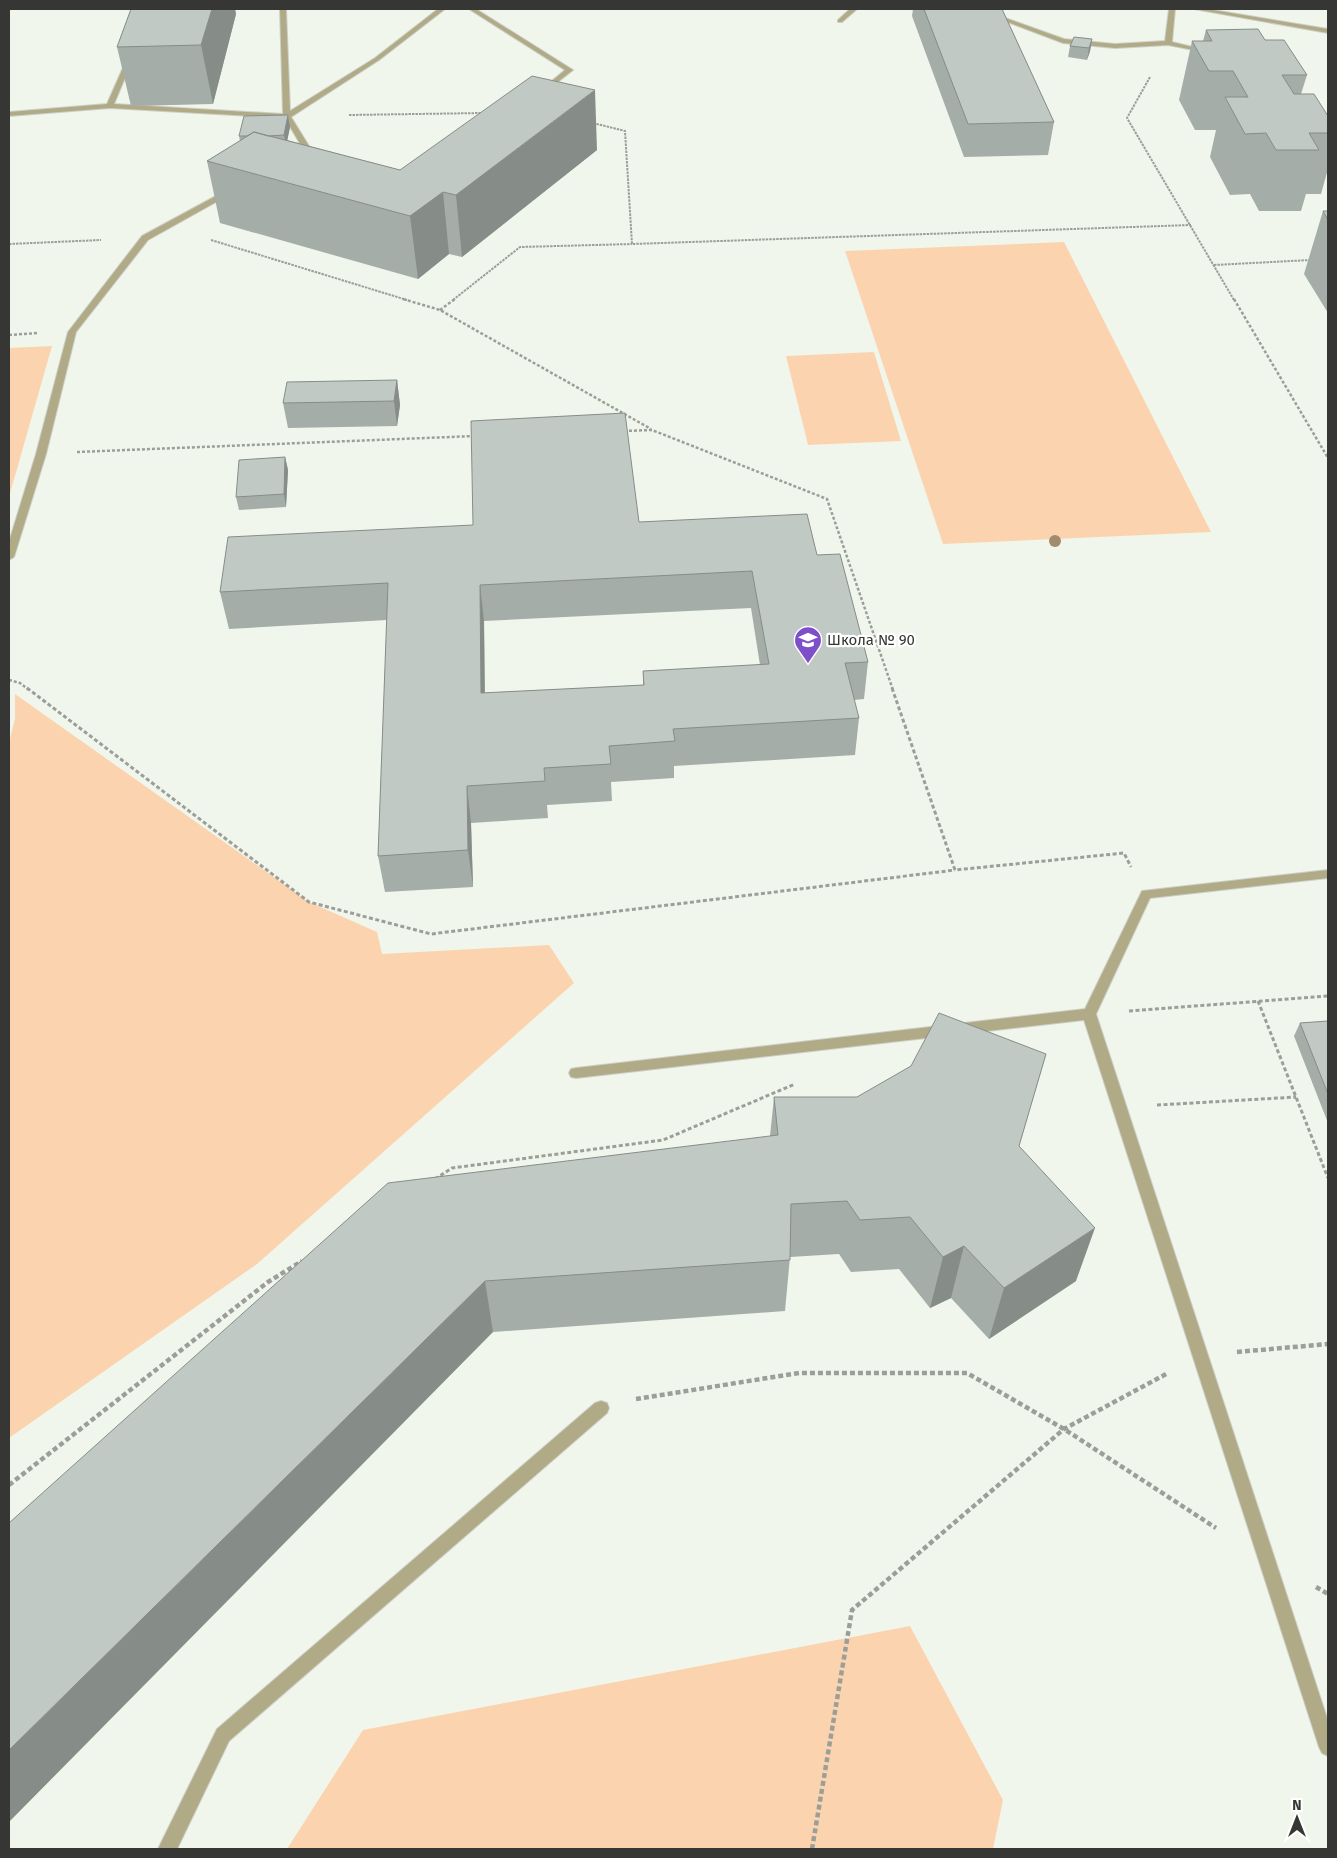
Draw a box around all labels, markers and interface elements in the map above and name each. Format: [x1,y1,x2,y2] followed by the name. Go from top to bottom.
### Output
[793,625,823,664] school or university icon: Школа № 90
[827,631,915,649] place label: Школа № 90
[1272,1793,1322,1843] north arrow
[1292,1797,1302,1814] text: N

